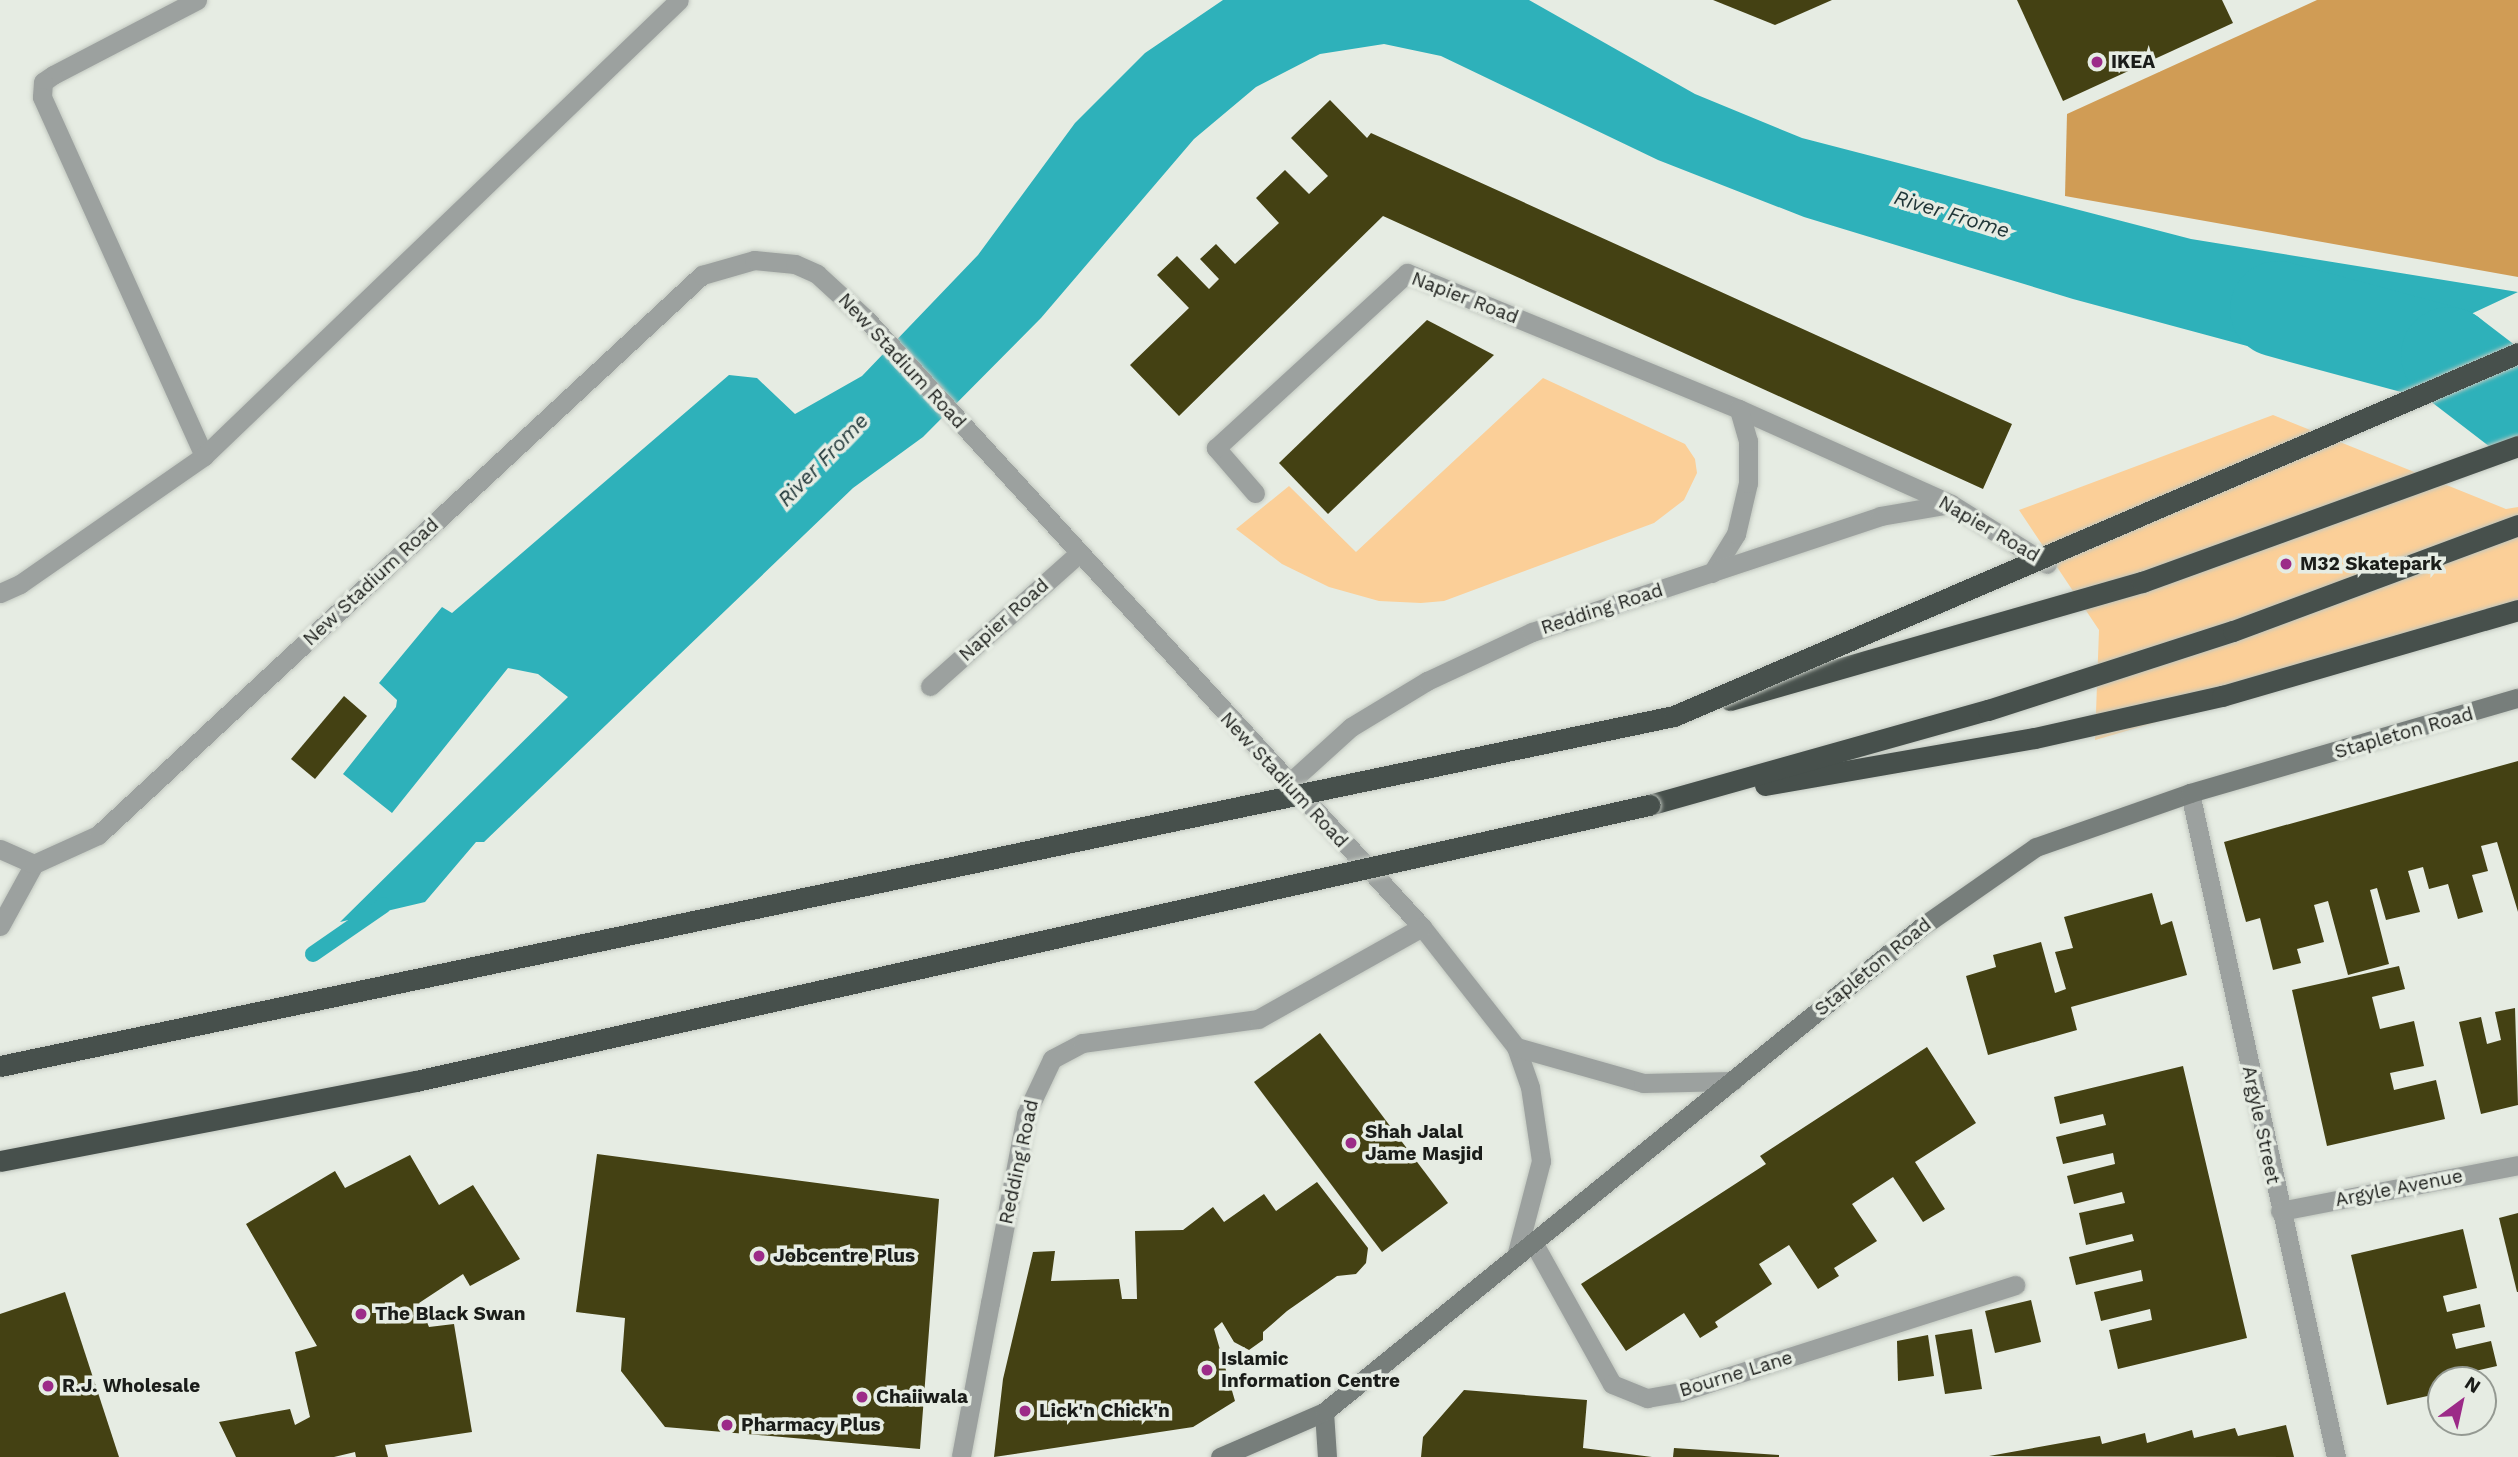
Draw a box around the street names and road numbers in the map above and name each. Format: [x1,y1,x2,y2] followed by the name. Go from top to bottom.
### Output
[1408,267,1522,329] street label: Napier Road
[833,288,971,434] street label: New Stadium Road
[1934,491,2044,567] street label: Napier Road
[298,513,444,651] street label: New Stadium Road
[954,574,1054,666] street label: Napier Road
[1538,579,1666,639] street label: Redding Road
[2332,702,2476,764] street label: Stapleton Road
[1215,707,1353,853] street label: New Stadium Road
[1810,913,1936,1021] street label: Stapleton Road
[2237,1064,2285,1186] street label: Argyle Street
[995,1098,1043,1226] street label: Redding Road
[2333,1164,2465,1212] street label: Argyle Avenue
[1677,1346,1795,1402] street label: Bourne Lane

